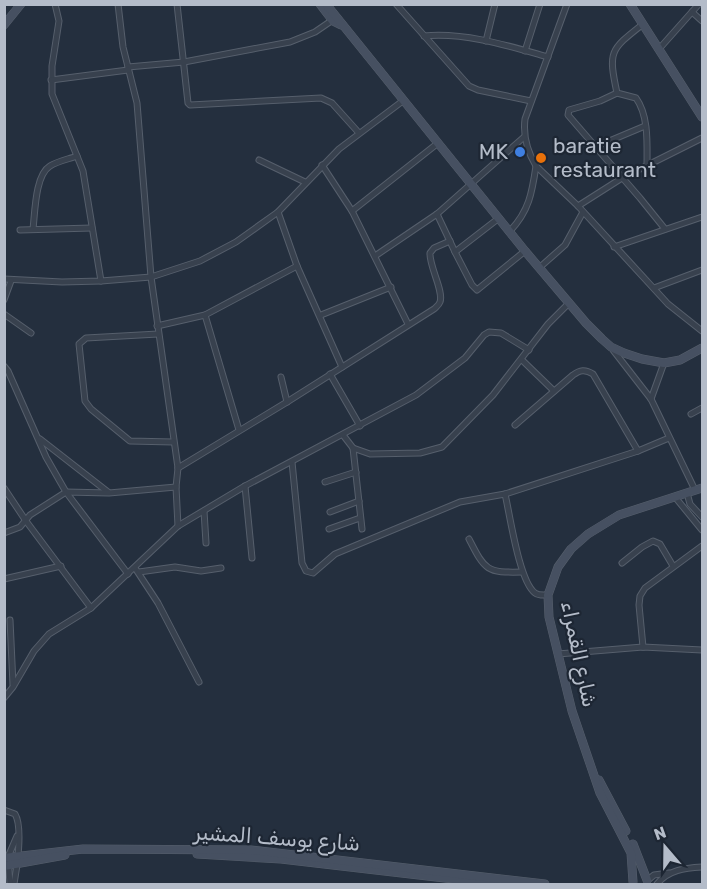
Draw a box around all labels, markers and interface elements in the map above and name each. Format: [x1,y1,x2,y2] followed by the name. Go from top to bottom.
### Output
[553,133,656,182] place label: baratie restaurant
[479,139,508,164] place label: MK
[513,145,527,159] marker: MK
[534,151,548,165] marker: baratie restaurant
[554,598,603,710] street label: شارع القمراء
[635,817,695,877] north arrow
[191,819,361,858] street label: شارع يوسف المشير
[651,822,669,844] text: N

